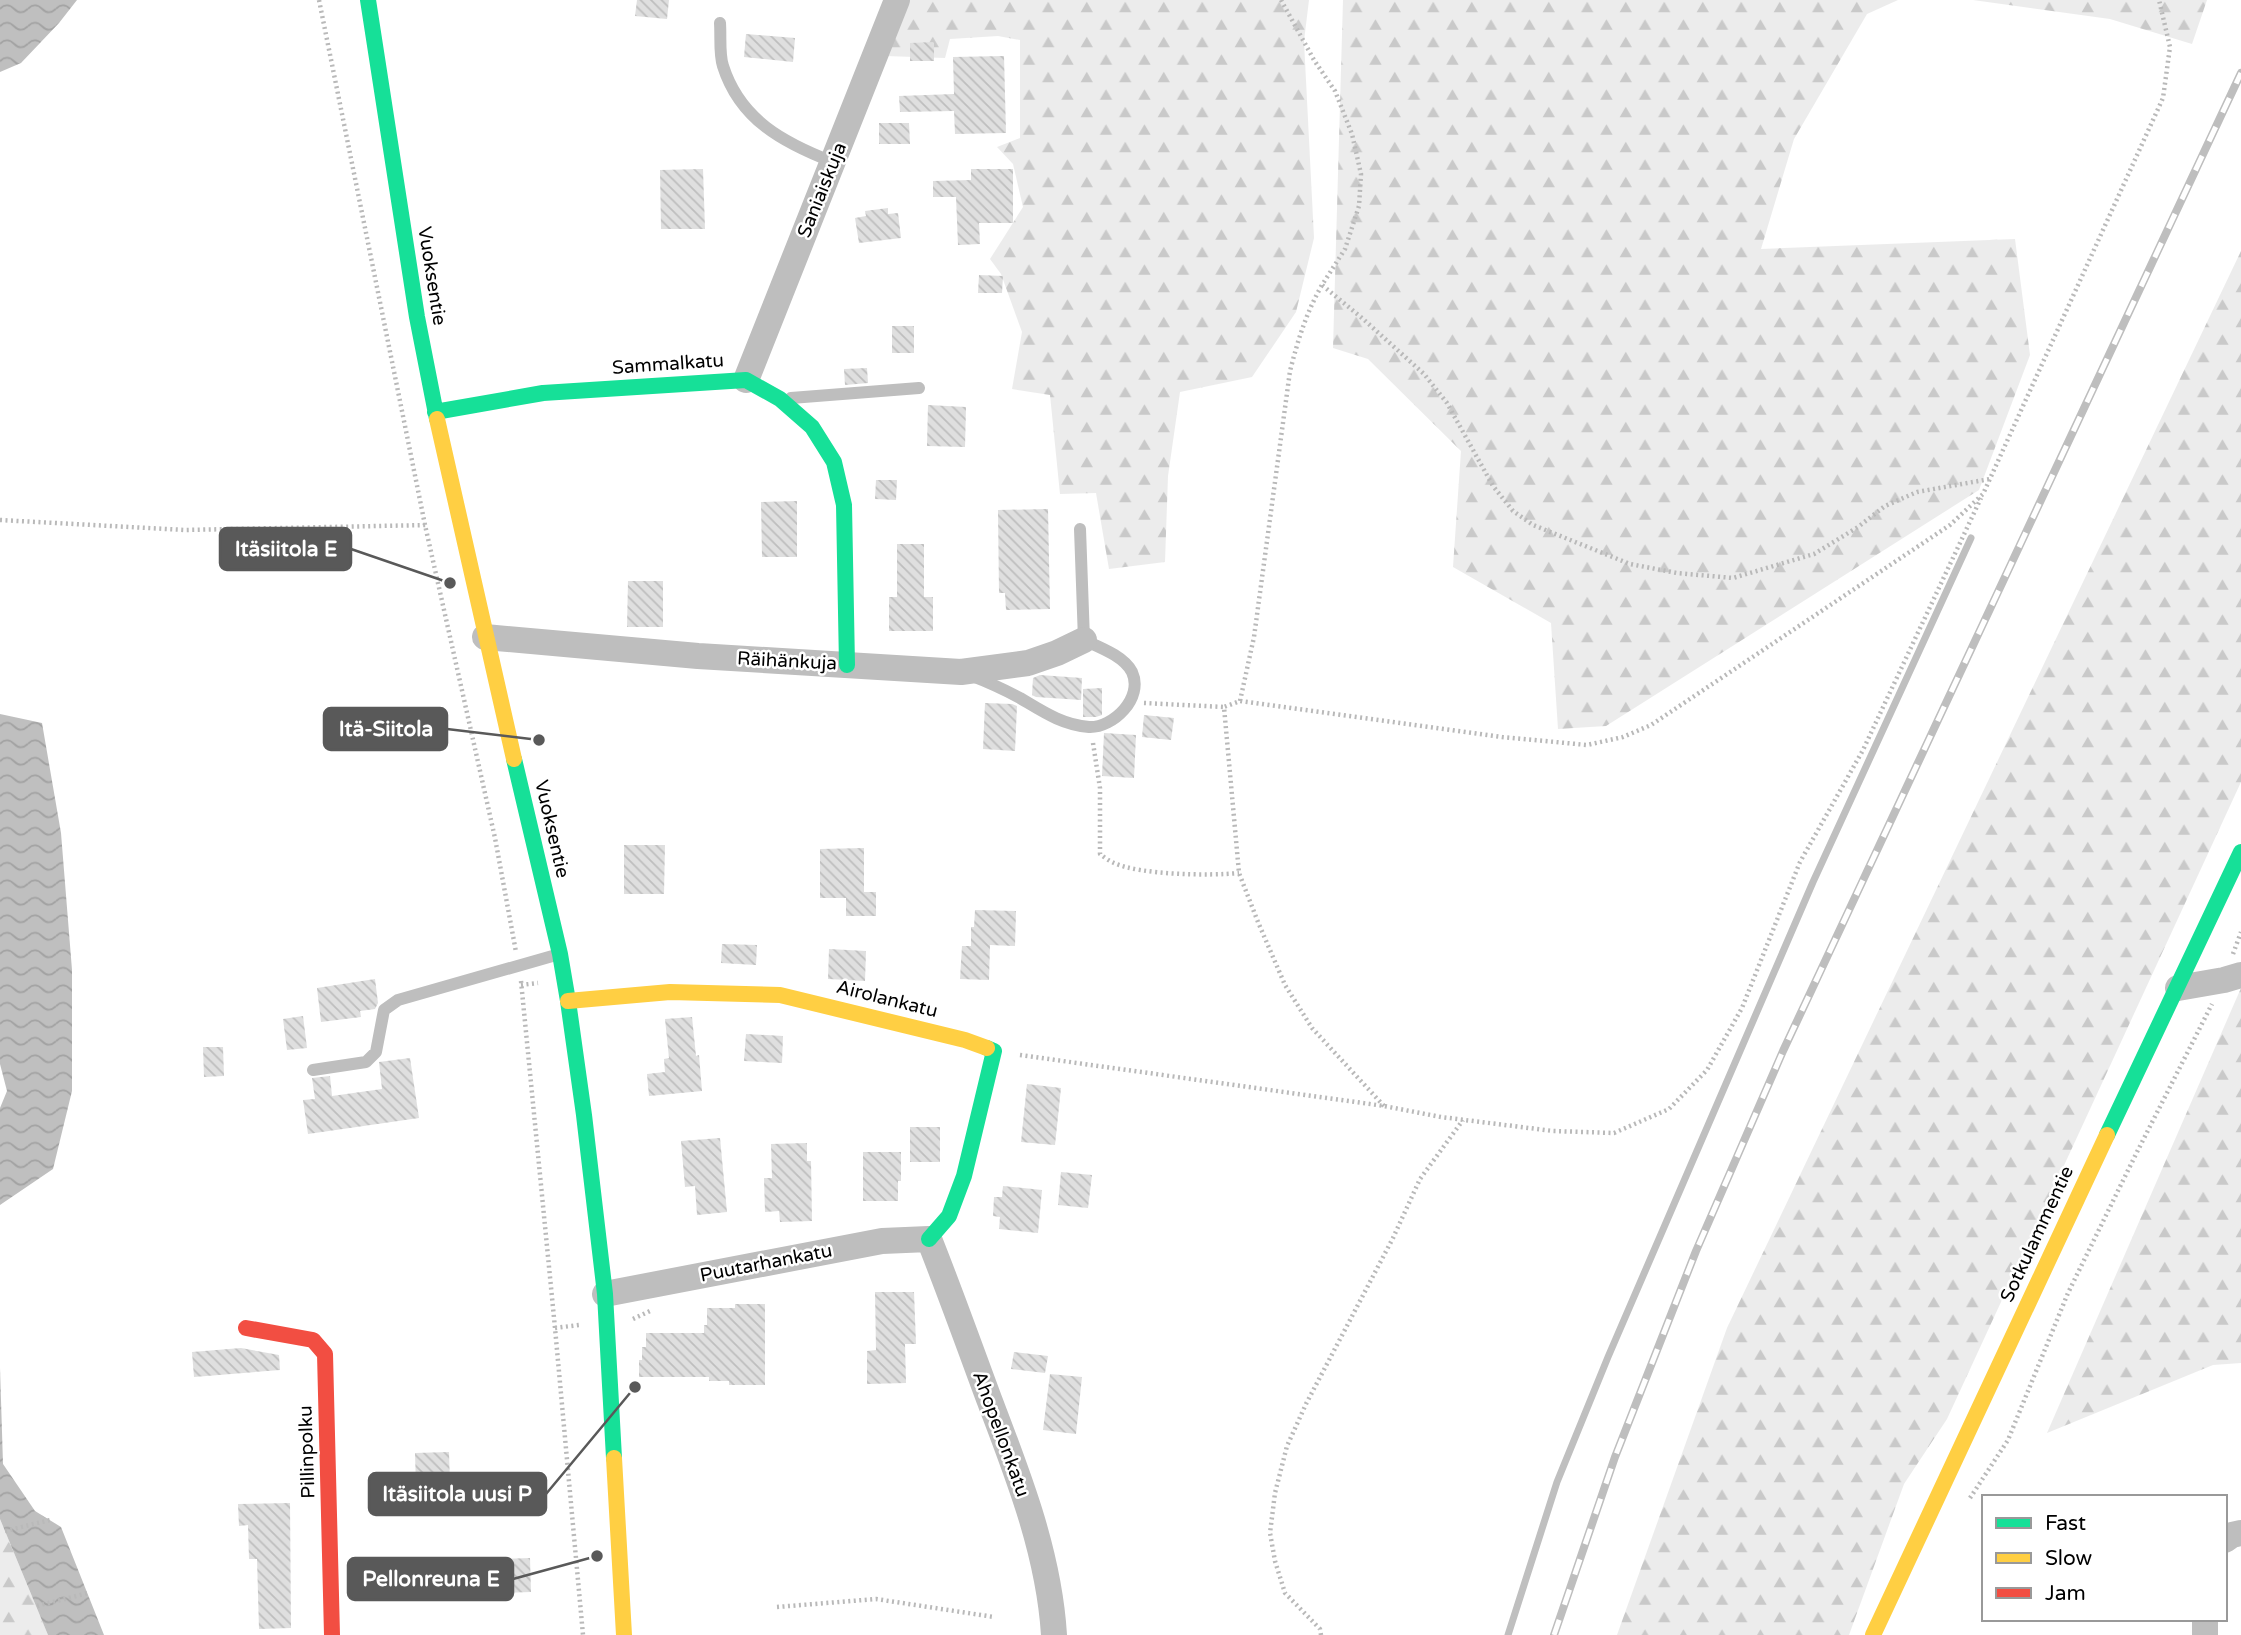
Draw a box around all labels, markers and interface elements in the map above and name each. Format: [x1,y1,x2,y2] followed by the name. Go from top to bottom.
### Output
[793,139,851,241] street label: Saniaiskuja
[413,225,451,327] street label: Vuoksentie
[611,349,725,379] street label: Sammalkatu
[220,528,351,570] callout: Itäsiitola E
[235,537,337,562] text: Itäsiitola E
[736,647,838,675] street label: Räihänkuja
[324,708,447,750] callout: Itä-Siitola
[339,717,433,742] text: Itä-Siitola
[530,778,574,880] street label: Vuoksentie
[834,976,940,1022] street label: Airolankatu
[1996,1163,2078,1305] street label: Sotkulammentie
[698,1239,834,1287] street label: Puutarhankatu
[968,1368,1034,1500] street label: Ahopellonkatu
[294,1405,320,1499] street label: Pillinpolku
[369,1473,546,1515] callout: Itäsiitola uusi P
[382,1482,532,1507] text: Itäsiitola uusi P
[1982,1495,2227,1621] legend
[2045,1511,2086,1536] text: Fast
[2045,1546,2093,1571] text: Slow
[348,1558,513,1600] callout: Pellonreuna E
[362,1567,500,1592] text: Pellonreuna E
[2045,1581,2086,1606] text: Jam

